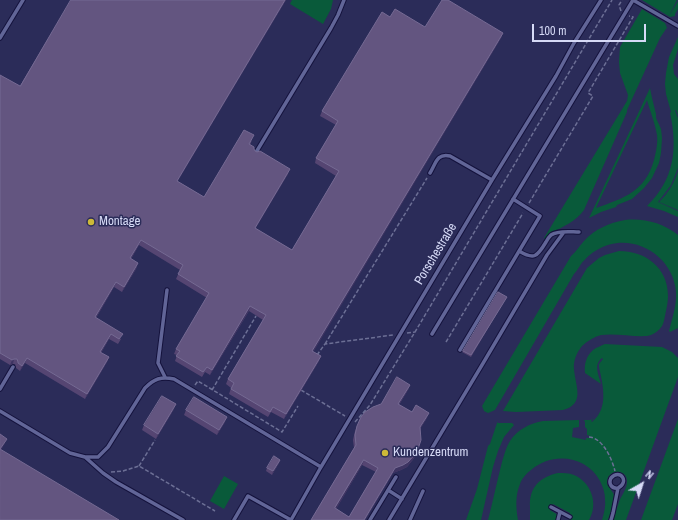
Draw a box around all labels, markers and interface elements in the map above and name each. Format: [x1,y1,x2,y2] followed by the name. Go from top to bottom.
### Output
[534,16,648,42] scale bar
[539,23,566,39] text: 100 m
[99,214,140,230] place label: Montage
[86,217,96,227] marker: Montage
[411,220,461,288] street label: Porschestraße
[393,445,468,461] place label: Kundenzentrum
[380,448,390,458] marker: Kundenzentrum
[622,464,662,504] north arrow
[643,467,656,482] text: N

